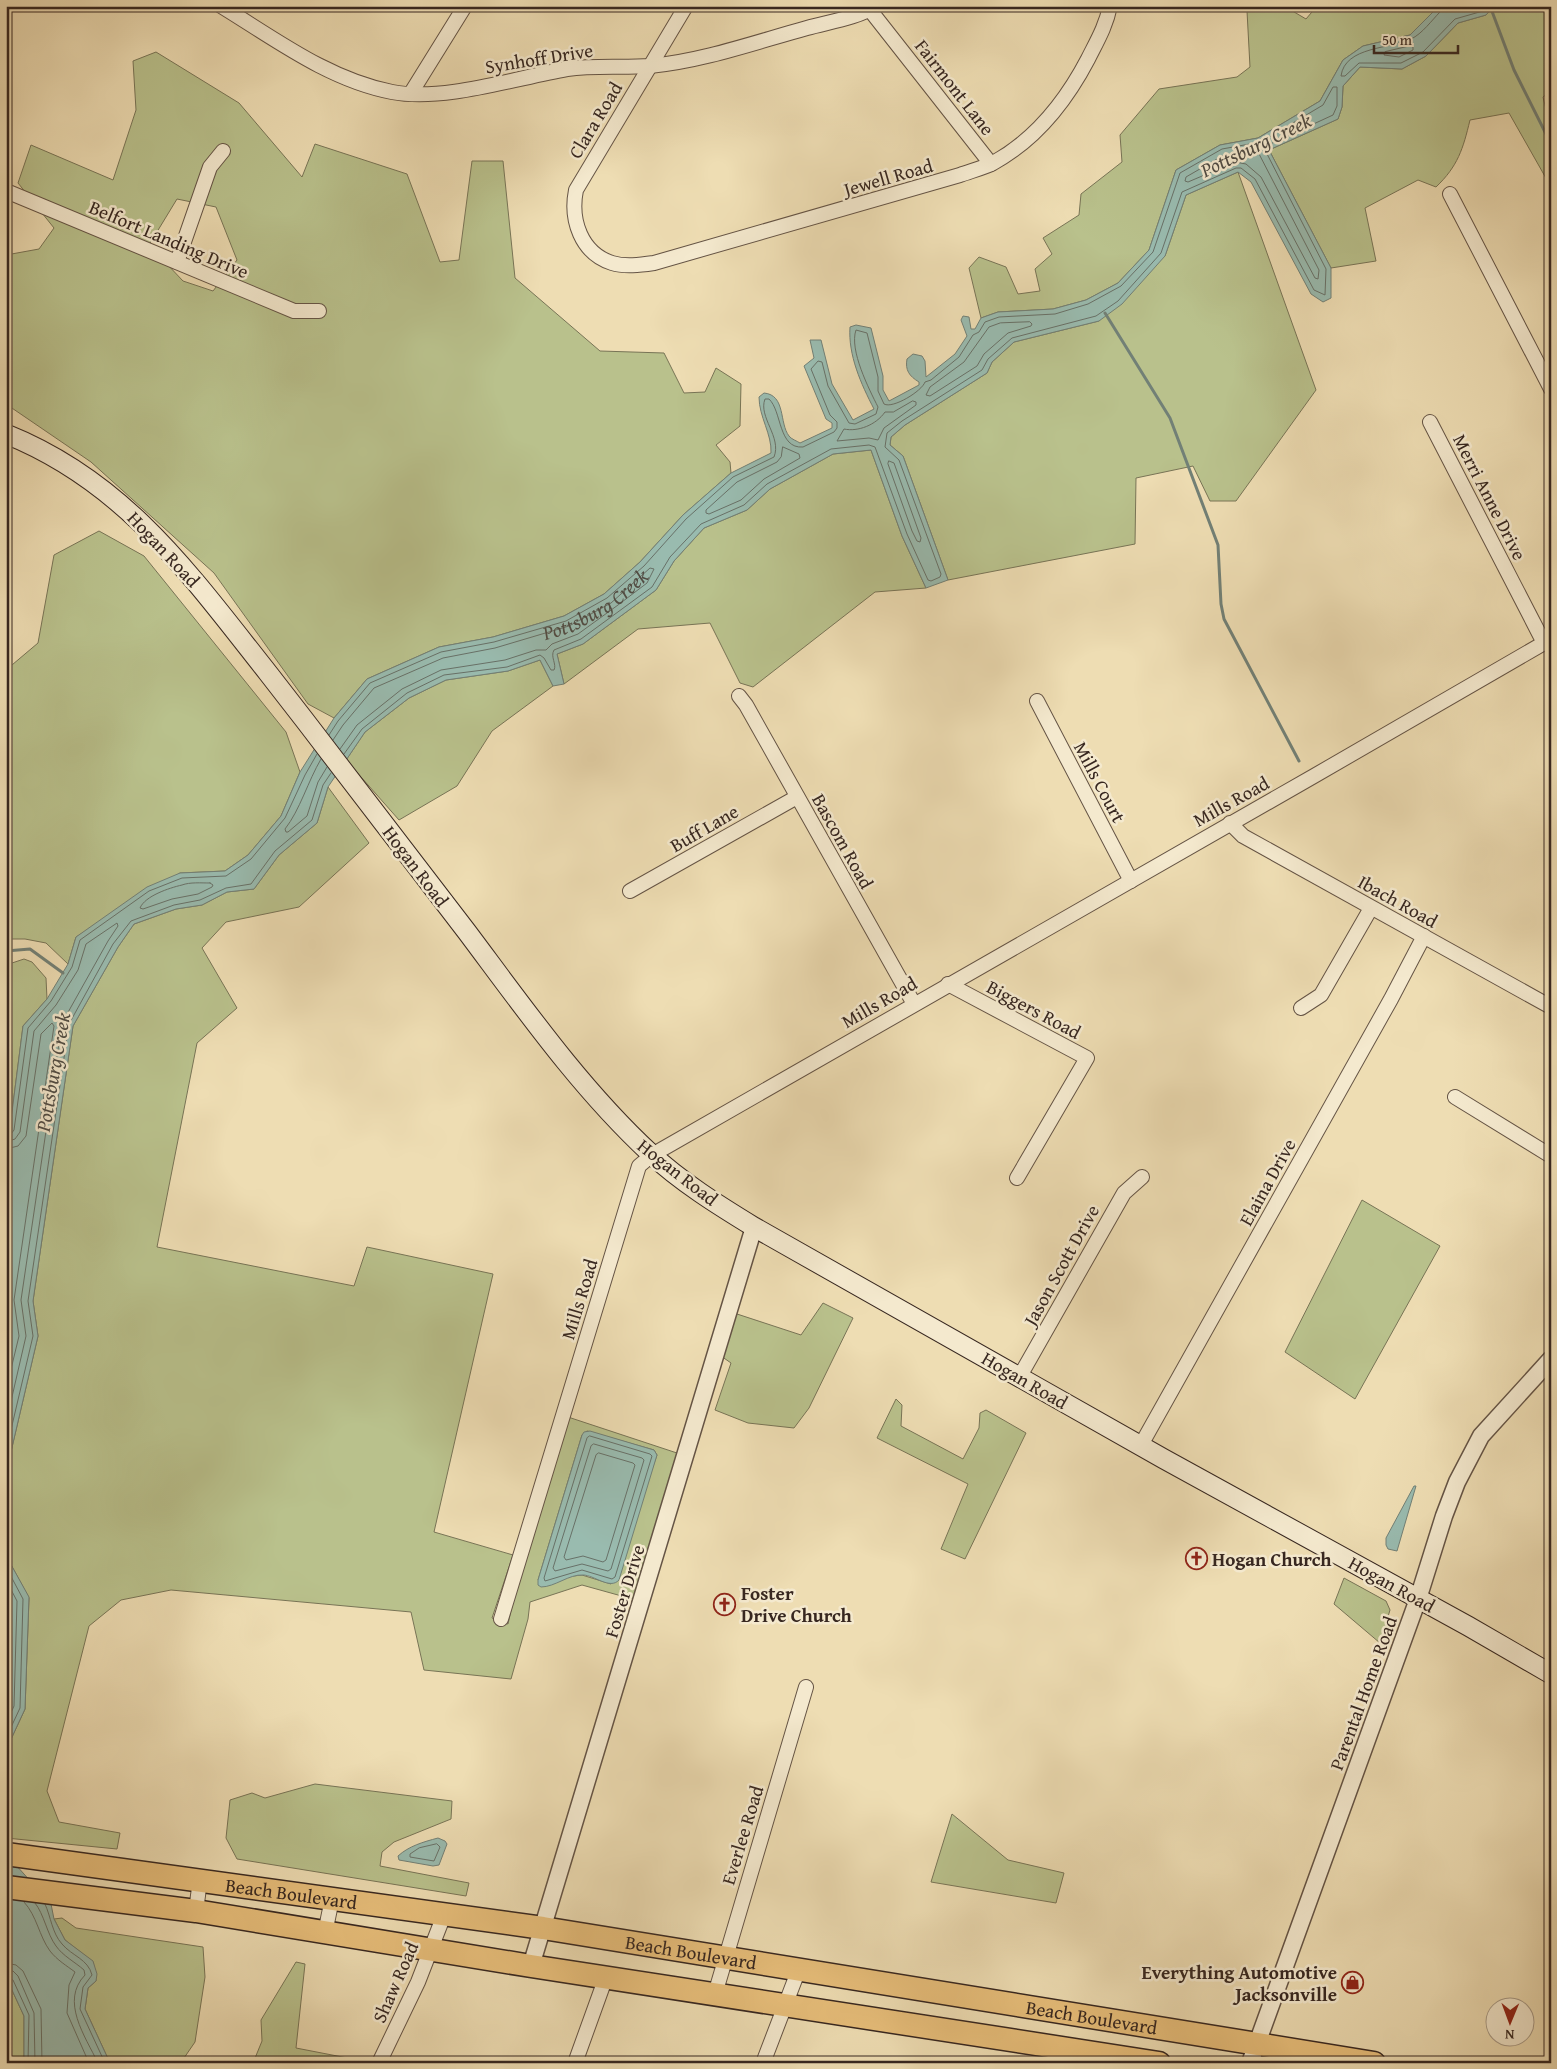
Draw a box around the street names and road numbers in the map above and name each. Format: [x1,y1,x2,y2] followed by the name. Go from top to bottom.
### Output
[908,33,1002,141] street label: Fairmont Lane
[483,36,595,80] street label: Synhoff Drive
[561,76,629,164] street label: Clara Road
[838,151,937,204] street label: Jewell Road
[85,193,253,285] street label: Belfort Landing Drive
[1446,429,1534,565] street label: Merri Anne Drive
[121,505,207,594] street label: Hogan Road
[1067,737,1133,828] street label: Mills Court
[1188,768,1275,833] street label: Mills Road
[805,788,881,894] street label: Bascom Road
[664,797,744,859] street label: Buff Lane
[376,820,456,913] street label: Hogan Road
[1353,868,1444,935] street label: Ibach Road
[836,969,923,1035] street label: Mills Road
[982,972,1087,1046] street label: Biggers Road
[632,1132,725,1213] street label: Hogan Road
[1232,1133,1302,1231] street label: Elaina Drive
[1015,1199,1106,1332] street label: Jason Scott Drive
[553,1254,605,1343] street label: Mills Road
[977,1344,1074,1416] street label: Hogan Road
[597,1541,651,1641] street label: Foster Drive
[1344,1549,1441,1620] street label: Hogan Road
[1322,1611,1404,1774] street label: Parental Home Road
[714,1781,771,1888] street label: Everlee Road
[224,1870,360,1916] street label: Beach Boulevard
[623,1928,760,1977] street label: Beach Boulevard
[365,1936,426,2027] street label: Shaw Road
[1024,1993,1160,2042] street label: Beach Boulevard

